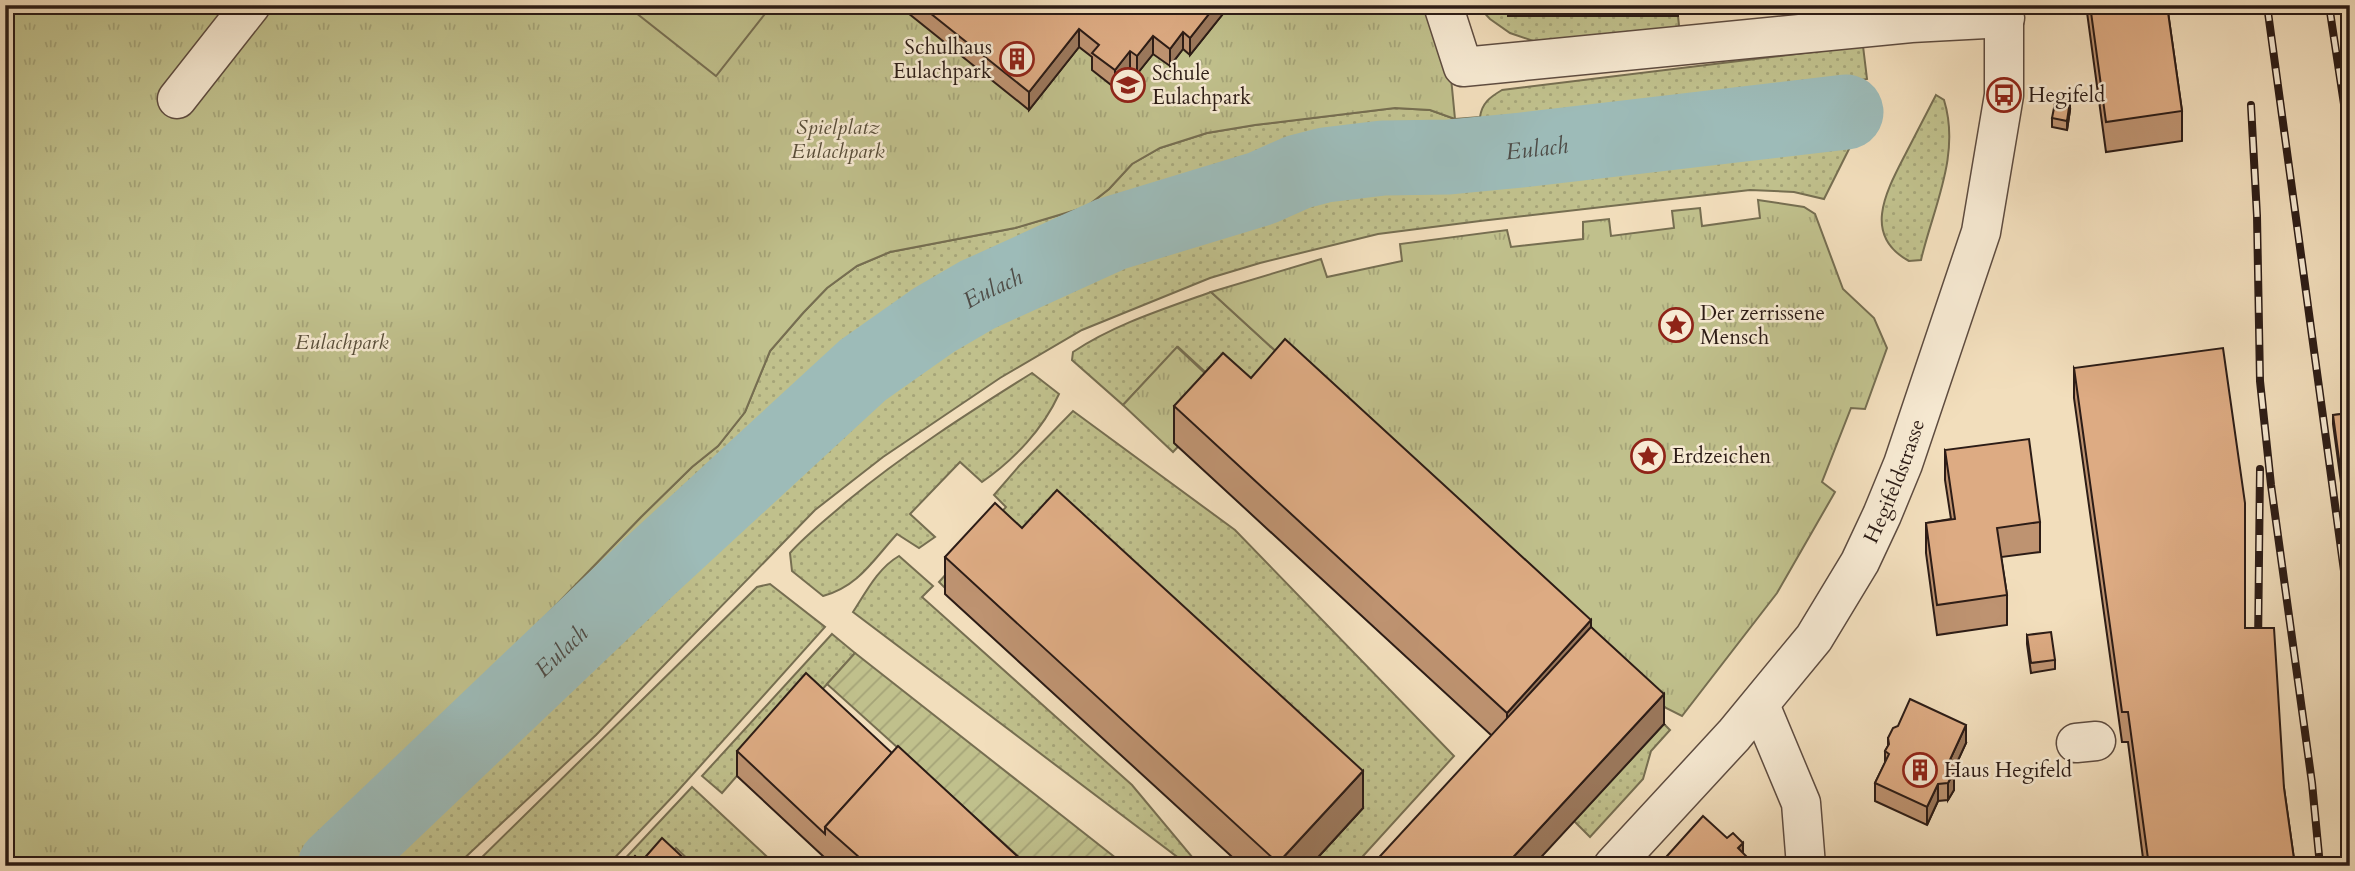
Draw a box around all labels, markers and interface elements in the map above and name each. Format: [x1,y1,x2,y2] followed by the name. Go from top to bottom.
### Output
[893,33,993,86] place label: Schulhaus Eulachpark
[998,40,1036,78] building icon: Schulhaus Eulachpark
[1152,59,1252,112] place label: Schule Eulachpark
[1109,66,1147,104] school or university icon: Schule Eulachpark
[1985,76,2023,114] bus stop icon: Hegifeld
[2028,81,2105,110] place label: Hegifeld
[791,113,885,166] park label: Spielplatz Eulachpark
[1504,129,1570,167] water label: Eulach
[957,261,1027,316] water label: Eulach
[1700,299,1825,352] place label: Der zerrissene Mensch
[1657,306,1695,344] place icon: Der zerrissene Mensch
[295,328,389,357] park label: Eulachpark
[1856,415,1932,548] street label: Hegifeldstrasse
[1629,437,1667,475] place icon: Erdzeichen
[1672,442,1771,471] place label: Erdzeichen
[528,618,594,684] water label: Eulach
[1901,751,1939,789] building icon: Haus Hegifeld
[1944,756,2072,785] place label: Haus Hegifeld

